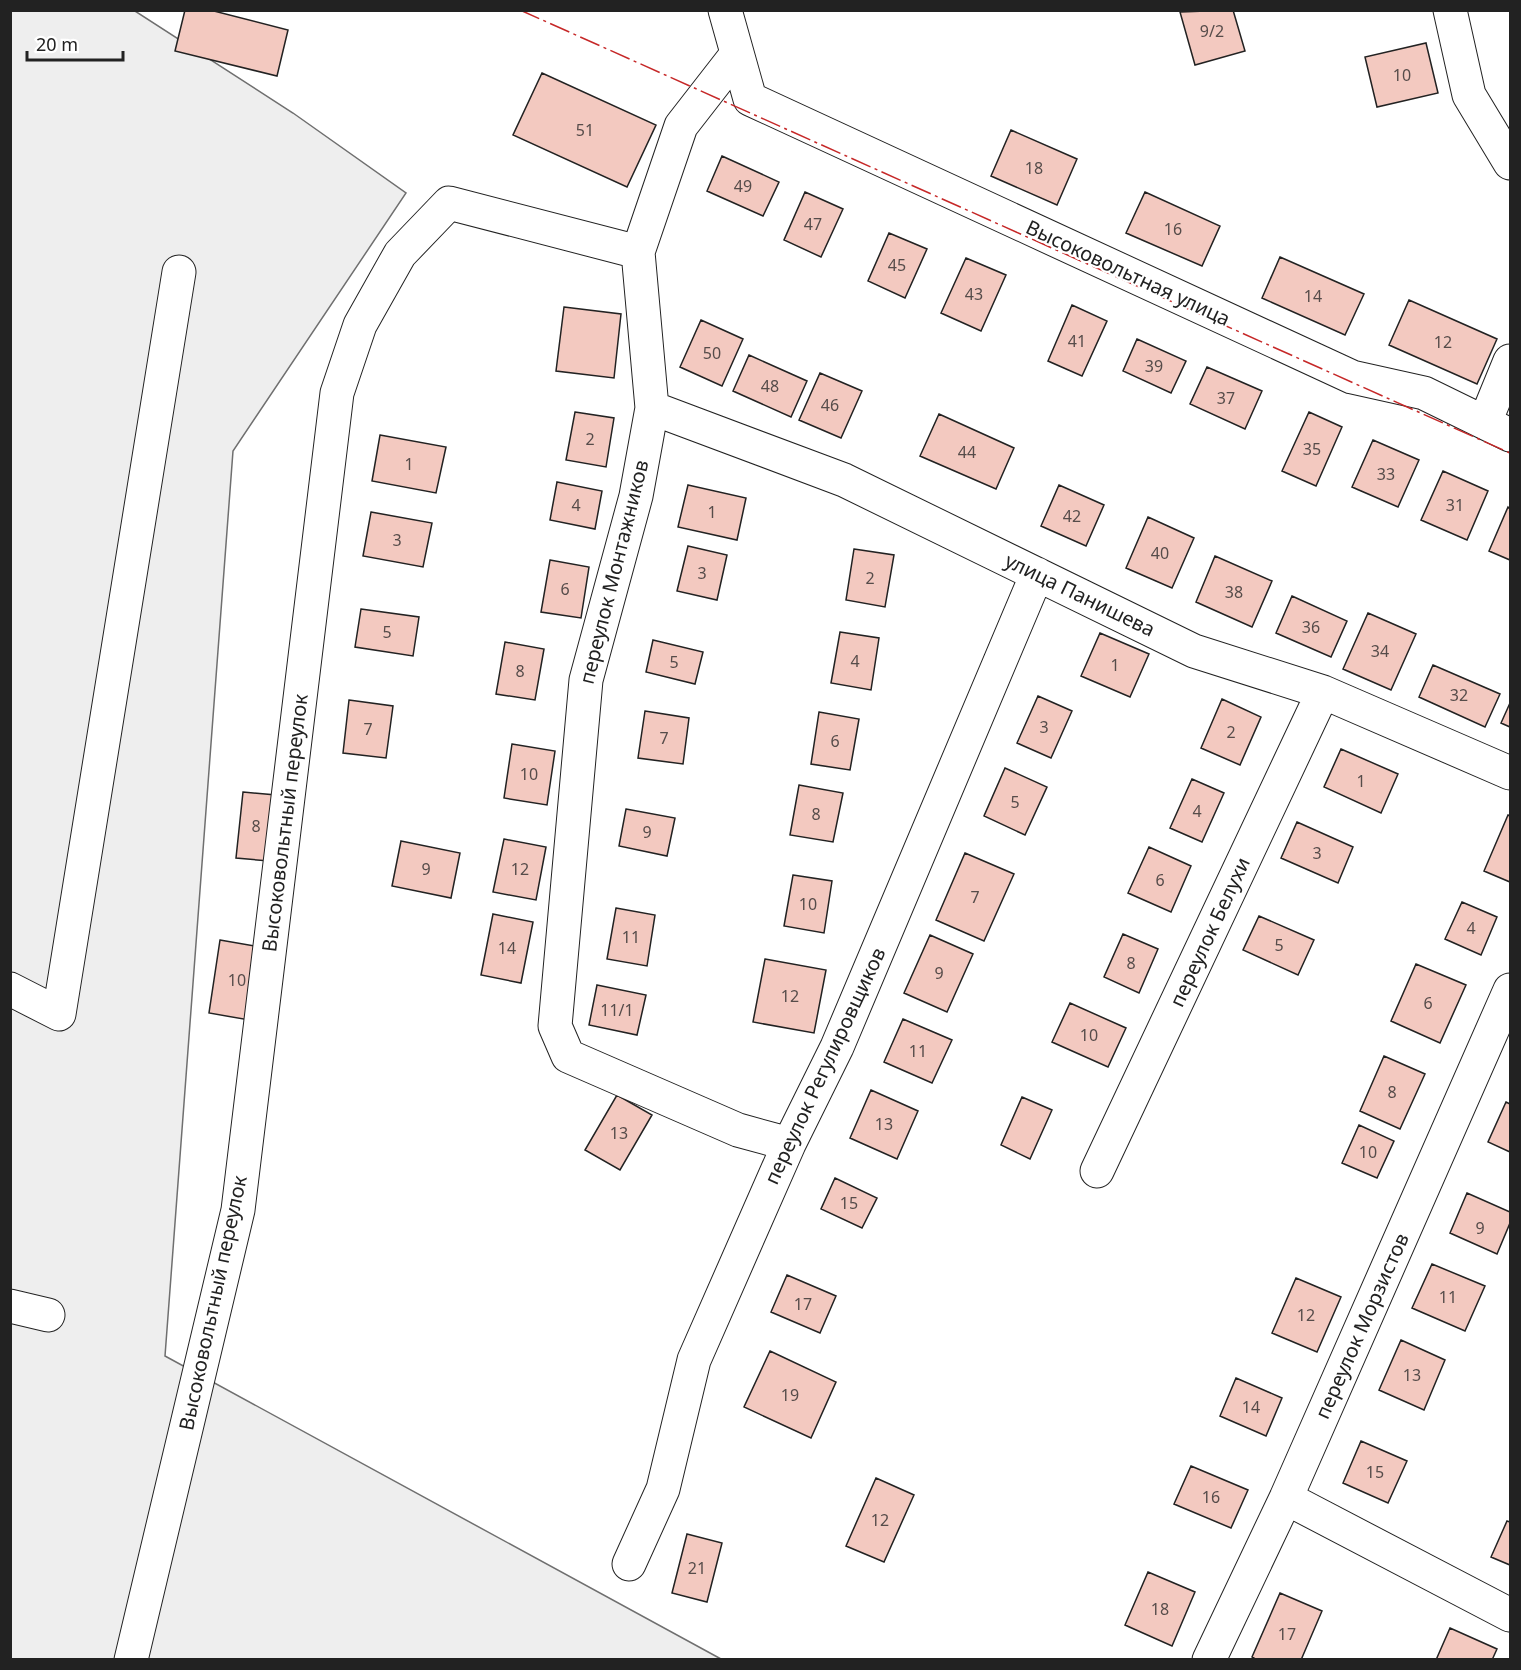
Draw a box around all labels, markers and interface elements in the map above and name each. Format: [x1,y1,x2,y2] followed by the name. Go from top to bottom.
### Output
[1200,20,1224,42] house number: 9/2
[27,24,123,62] scale bar
[36,32,78,56] text: 20 m
[1393,64,1411,86] house number: 10
[576,119,594,141] house number: 51
[1025,157,1043,179] house number: 18
[734,175,752,197] house number: 49
[804,213,822,235] house number: 47
[1022,213,1235,332] street label: Высоковольтная улица
[1164,218,1182,240] house number: 16
[888,254,906,276] house number: 45
[965,283,983,305] house number: 43
[1304,285,1322,307] house number: 14
[1068,330,1086,352] house number: 41
[1434,331,1452,353] house number: 12
[703,342,721,364] house number: 50
[1145,355,1163,377] house number: 39
[761,375,779,397] house number: 48
[1217,387,1235,409] house number: 37
[821,394,839,416] house number: 46
[585,428,595,450] house number: 2
[1303,438,1321,460] house number: 35
[958,441,976,463] house number: 44
[404,453,414,475] house number: 1
[573,457,654,687] street label: переулок Монтажников
[1377,463,1395,485] house number: 33
[571,494,581,516] house number: 4
[1446,494,1464,516] house number: 31
[707,501,717,523] house number: 1
[1063,505,1081,527] house number: 42
[392,529,402,551] house number: 3
[1151,542,1169,564] house number: 40
[1001,547,1160,643] street label: улица Панишева
[697,562,707,584] house number: 3
[865,567,875,589] house number: 2
[560,578,570,600] house number: 6
[1225,581,1243,603] house number: 38
[1302,616,1320,638] house number: 36
[382,621,392,643] house number: 5
[1371,640,1389,662] house number: 34
[850,650,860,672] house number: 4
[669,651,679,673] house number: 5
[1110,654,1120,676] house number: 1
[515,660,525,682] house number: 8
[1450,684,1468,706] house number: 32
[255,692,314,954] street label: Высоковольтный переулок
[1039,716,1049,738] house number: 3
[363,718,373,740] house number: 7
[1226,721,1236,743] house number: 2
[659,727,669,749] house number: 7
[830,730,840,752] house number: 6
[520,763,538,785] house number: 10
[1356,770,1366,792] house number: 1
[1010,791,1020,813] house number: 5
[1192,800,1202,822] house number: 4
[811,803,821,825] house number: 8
[251,815,261,837] house number: 8
[642,821,652,843] house number: 9
[1312,842,1322,864] house number: 3
[1163,853,1256,1011] street label: переулок Белухи
[421,858,431,880] house number: 9
[511,858,529,880] house number: 12
[1155,869,1165,891] house number: 6
[970,886,980,908] house number: 7
[799,893,817,915] house number: 10
[1466,917,1476,939] house number: 4
[622,926,640,948] house number: 11
[1274,934,1284,956] house number: 5
[498,937,516,959] house number: 14
[758,943,891,1189] street label: переулок Регулировщиков
[1126,952,1136,974] house number: 8
[934,962,944,984] house number: 9
[228,969,246,991] house number: 10
[781,985,799,1007] house number: 12
[1423,992,1433,1014] house number: 6
[600,999,634,1021] house number: 11/1
[1080,1024,1098,1046] house number: 10
[909,1040,927,1062] house number: 11
[1387,1081,1397,1103] house number: 8
[875,1113,893,1135] house number: 13
[610,1122,628,1144] house number: 13
[1359,1141,1377,1163] house number: 10
[172,1173,253,1433] street label: Высоковольтный переулок
[840,1192,858,1214] house number: 15
[1475,1217,1485,1239] house number: 9
[1308,1229,1415,1423] street label: переулок Морзистов
[1439,1286,1457,1308] house number: 11
[794,1293,812,1315] house number: 17
[1297,1304,1315,1326] house number: 12
[1403,1364,1421,1386] house number: 13
[781,1384,799,1406] house number: 19
[1242,1396,1260,1418] house number: 14
[1366,1461,1384,1483] house number: 15
[1202,1486,1220,1508] house number: 16
[871,1509,889,1531] house number: 12
[688,1557,706,1579] house number: 21
[1151,1598,1169,1620] house number: 18
[1278,1623,1296,1645] house number: 17

